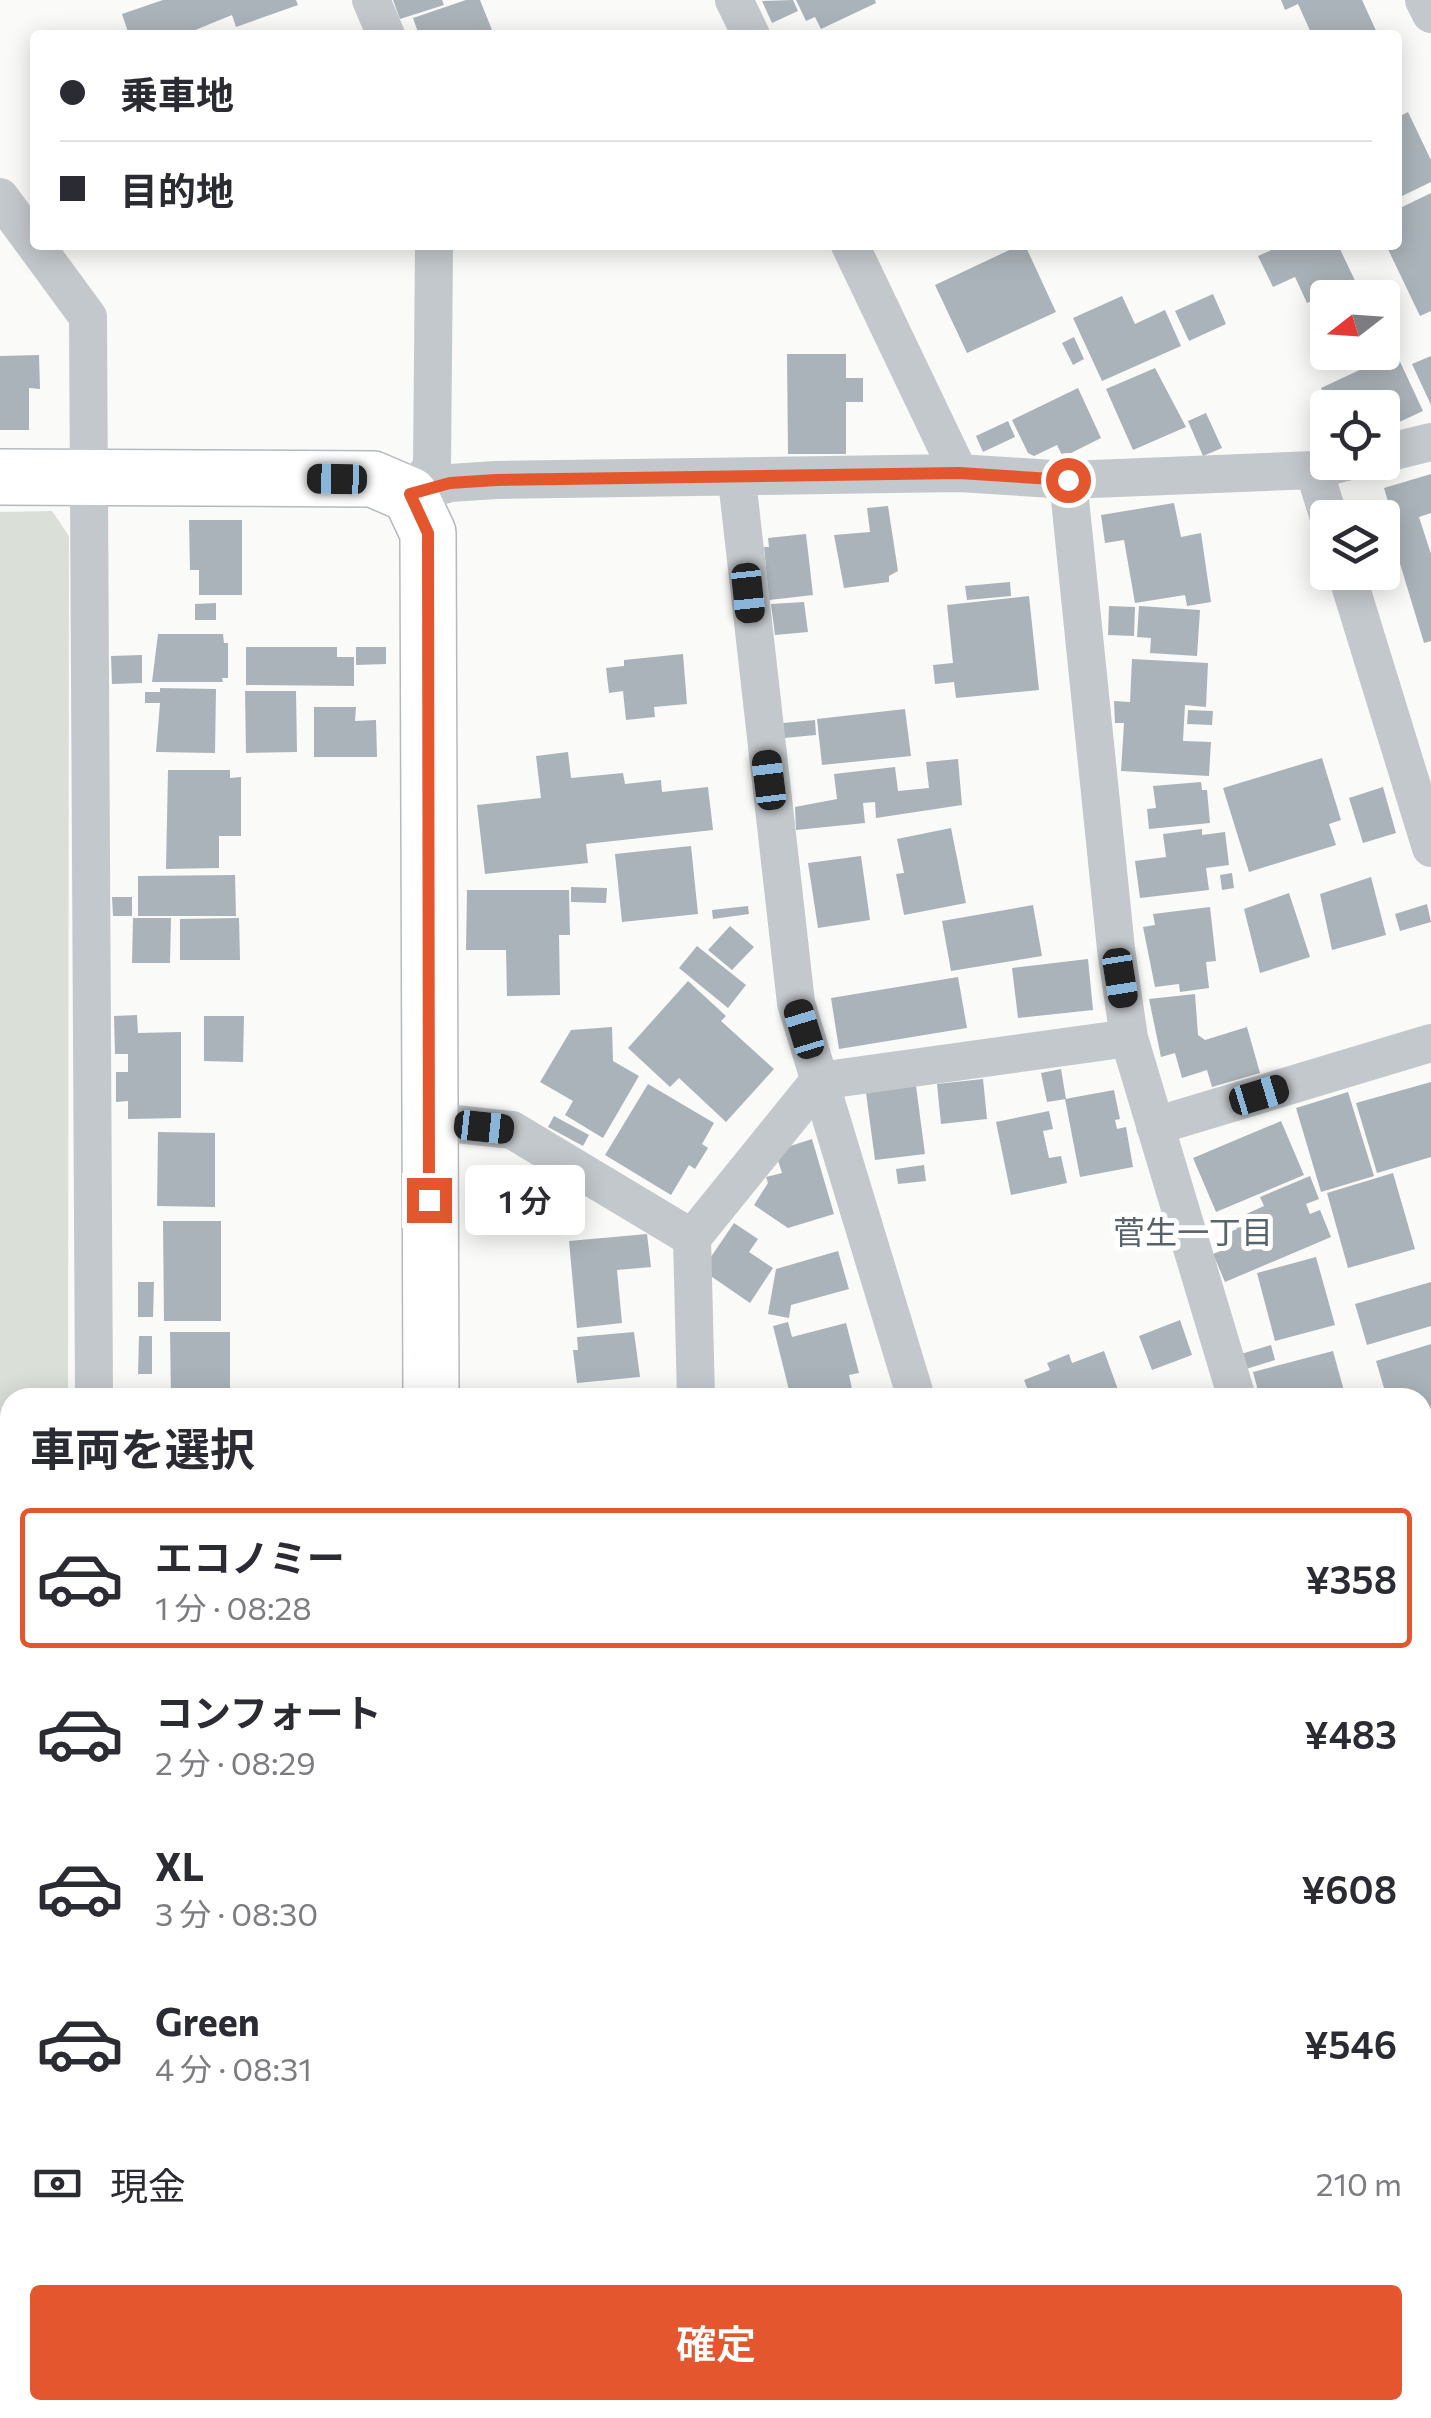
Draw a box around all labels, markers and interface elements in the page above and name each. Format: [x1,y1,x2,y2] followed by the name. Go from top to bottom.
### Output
[120,70,234,117] text: 乗車地
[120,166,234,213] text: 目的地
[1310,280,1400,370] north arrow
[1310,280,1400,590] map controls
[1310,390,1400,480] button: locate
[1046,458,1091,503] route start
[307,463,367,495] car
[1310,500,1400,590] button: layers
[730,562,766,624] car
[750,748,788,812] car
[1100,946,1140,1010] car
[781,996,827,1062] car
[1226,1072,1292,1118] car
[453,1109,515,1145] car
[464,1165,584,1235] callout: 1 分
[407,1178,452,1223] route end
[499,1180,551,1220] text: 1 分
[1113,1211,1273,1251] district label: 菅生一丁目
[30,1420,255,1475] text: 車両を選択
[35,1533,125,1623] icon: car
[155,1533,345,1580] text: エコノミー
[1305,1555,1397,1602] text: ¥358
[155,1587,312,1627] text: 1 分 · 08:28
[35,1688,125,1778] icon: car
[155,1688,382,1735] text: コンフォート
[1304,1710,1397,1757] text: ¥483
[155,1742,316,1782] text: 2 分 · 08:29
[155,1842,204,1889] text: XL
[35,1843,125,1933] icon: car
[1301,1865,1397,1912] text: ¥608
[155,1893,318,1933] text: 3 分 · 08:30
[155,1997,260,2044] text: Green
[35,1998,125,2088] icon: car
[1304,2020,1397,2067] text: ¥546
[155,2048,312,2088] text: 4 分 · 08:31
[30,2156,85,2211] icon: cash
[110,2161,186,2208] text: 現金
[1316,2163,1402,2203] text: 210 m
[30,2285,1402,2400] button: 確定

